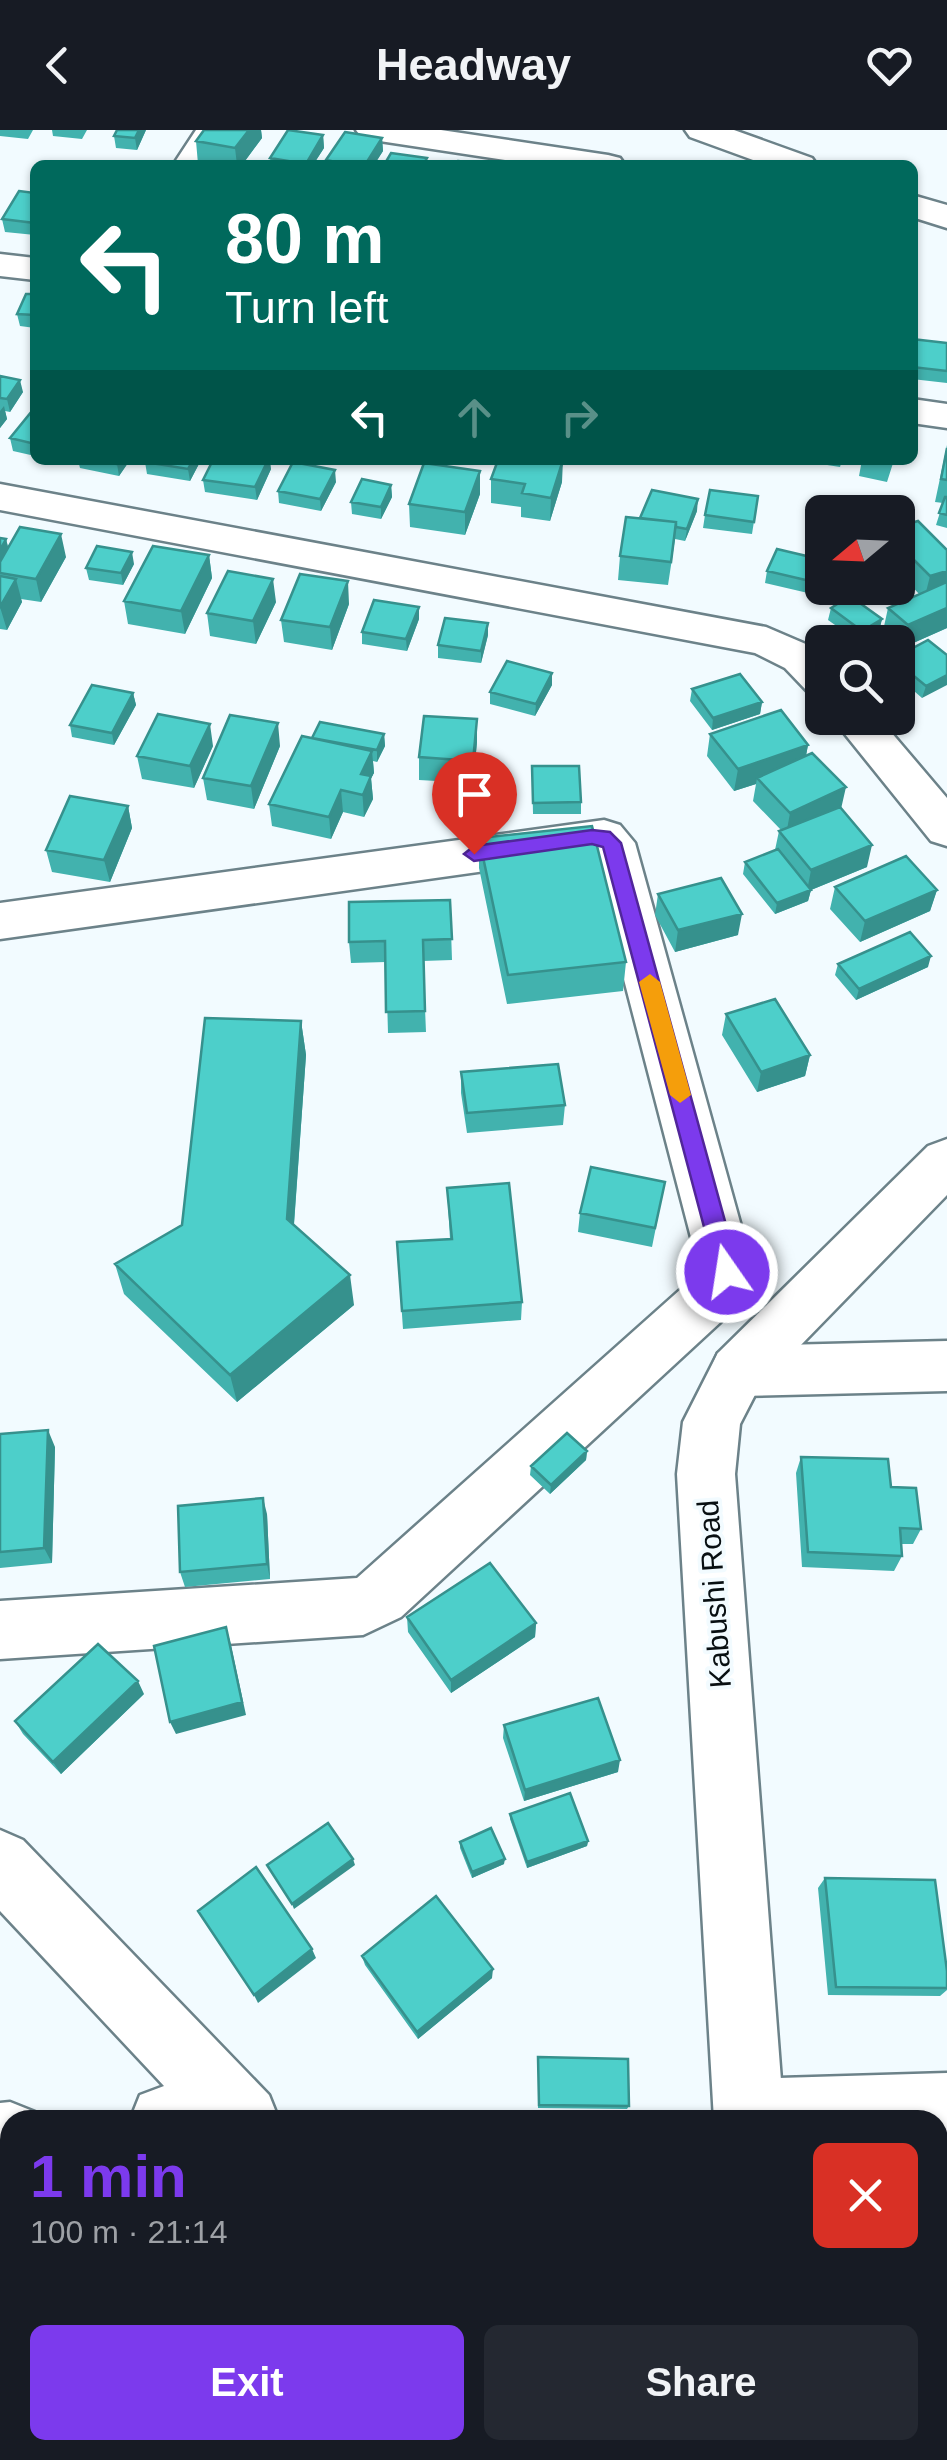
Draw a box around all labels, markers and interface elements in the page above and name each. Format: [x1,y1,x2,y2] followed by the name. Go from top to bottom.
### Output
[30,38,85,93] icon: back
[862,38,917,93] icon: heart
[376,39,571,90] text: Headway
[60,200,190,330] icon: left
[225,200,385,278] text: 80 m
[225,282,388,333] text: Turn left
[342,390,397,445] icon: left
[447,390,502,445] icon: ahead
[552,390,607,445] icon: right
[805,495,915,605] north arrow
[805,495,915,735] map controls
[805,625,915,735] button: search
[432,752,517,855] pin
[447,767,502,822] icon: arrive
[675,1220,779,1324] position arrow
[691,1499,737,1689] street label: Kabushi Road
[30,2143,187,2210] text: 1 min
[813,2143,918,2248] button: close
[30,2214,227,2250] text: 100 m · 21:14
[30,2325,464,2440] button: Exit
[484,2325,918,2440] button: Share

